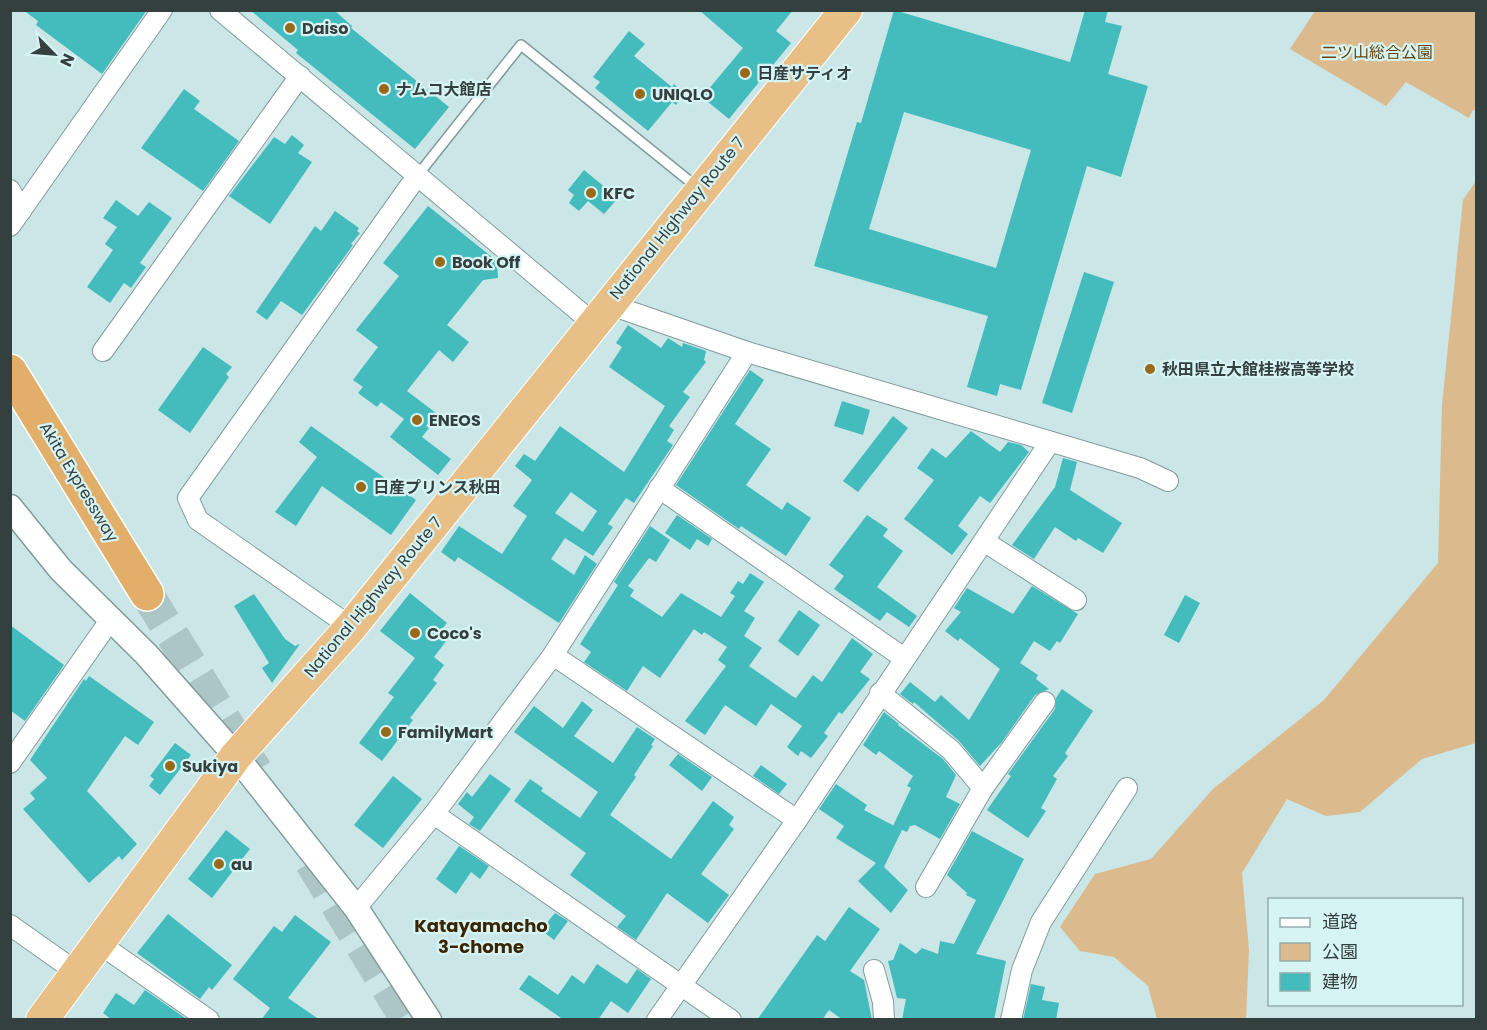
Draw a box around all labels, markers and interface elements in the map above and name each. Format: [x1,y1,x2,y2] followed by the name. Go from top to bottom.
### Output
[302,17,348,40] place label: Daiso
[283,21,297,35] marker: Daiso
[24,24,84,84] north arrow
[1321,41,1433,64] park label: 二ツ山総合公園
[54,50,80,70] text: N
[757,62,852,85] place label: 日産サティオ
[738,66,752,80] marker: 日産サティオ
[396,78,492,101] place label: ナムコ大館店
[377,82,391,96] marker: ナムコ大館店
[652,83,713,106] place label: UNIQLO
[633,87,647,101] marker: UNIQLO
[604,131,750,304] street label: National Highway Route 7
[603,182,635,205] place label: KFC
[584,186,598,200] marker: KFC
[452,251,521,274] place label: Book Off
[433,255,447,269] marker: Book Off
[1162,358,1354,381] place label: 秋田県立大館桂桜高等学校
[1143,362,1157,376] marker: 秋田県立大館桂桜高等学校
[429,409,481,432] place label: ENEOS
[410,413,424,427] marker: ENEOS
[34,418,124,546] street label: Akita Expressway
[373,476,501,499] place label: 日産プリンス秋田
[354,480,368,494] marker: 日産プリンス秋田
[299,511,447,682] street label: National Highway Route 7
[427,622,482,645] place label: Coco's
[408,626,422,640] marker: Coco's
[398,721,493,744] place label: FamilyMart
[379,725,393,739] marker: FamilyMart
[182,755,238,778] place label: Sukiya
[163,759,177,773] marker: Sukiya
[231,853,253,876] place label: au
[212,857,226,871] marker: au
[1268,898,1463,1006] legend
[1322,909,1358,934] text: 道路
[414,913,548,959] district label: Katayamacho 3-chome
[1322,939,1358,964] text: 公園
[1322,969,1358,994] text: 建物

